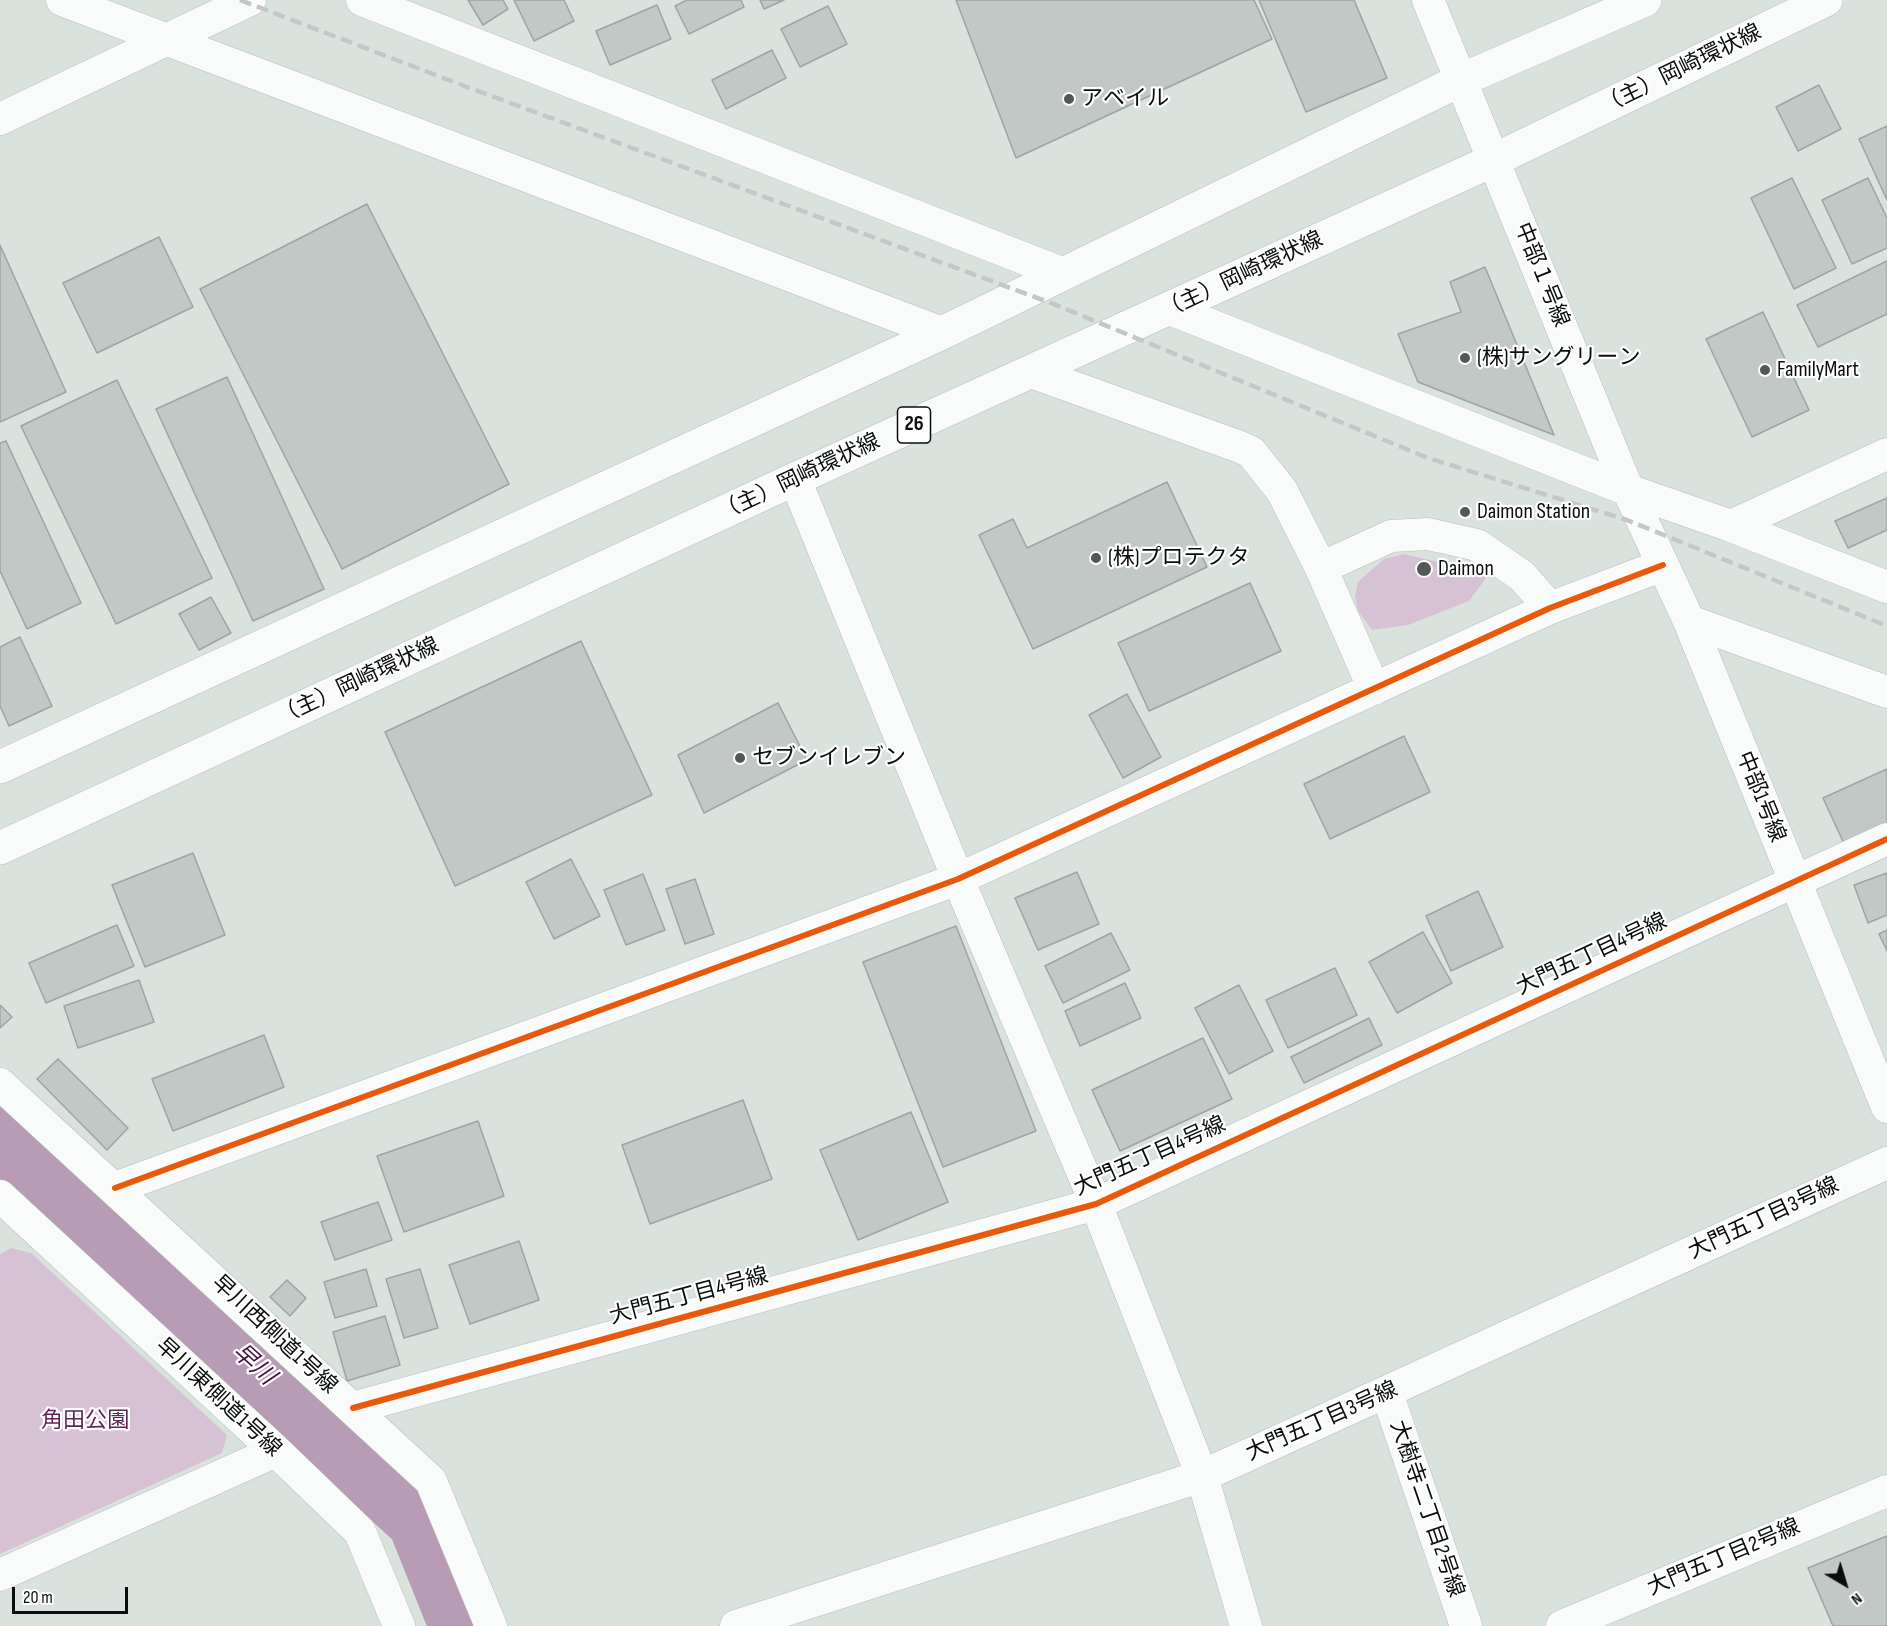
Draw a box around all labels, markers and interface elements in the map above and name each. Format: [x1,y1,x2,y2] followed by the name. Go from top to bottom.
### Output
[1596,20,1766,120] street label: （主）岡崎環状線
[1081,86,1169,112] place label: アベイル
[1062,92,1076,106] marker: アベイル
[1508,219,1574,331] street label: 中部１号線
[1157,227,1327,325] street label: （主）岡崎環状線
[1477,345,1641,371] place label: (株)サングリーン
[1458,351,1472,365] marker: (株)サングリーン
[1777,357,1859,383] place label: FamilyMart
[1758,363,1772,377] marker: FamilyMart
[898,407,930,443] road number: 26
[714,429,884,527] street label: （主）岡崎環状線
[1477,499,1590,525] place label: Daimon Station
[1458,505,1472,519] marker: Daimon Station
[1108,545,1250,571] place label: (株)プロテクタ
[1089,551,1103,565] marker: (株)プロテクタ
[1438,556,1494,582] place label: Daimon
[1415,560,1433,578] marker: Daimon
[273,633,443,731] street label: （主）岡崎環状線
[752,745,906,771] place label: セブンイレブン
[1730,748,1790,846] street label: 中部1号線
[733,751,747,765] marker: セブンイレブン
[1512,909,1672,1001] street label: 大門五丁目4号線
[1070,1112,1230,1202] street label: 大門五丁目4号線
[1684,1173,1844,1265] street label: 大門五丁目3号線
[607,1263,771,1331] street label: 大門五丁目4号線
[206,1270,342,1400] street label: 早川西側道1号線
[150,1333,286,1463] street label: 早川東側道1号線
[226,1338,280,1392] water label: 早川
[1242,1377,1402,1467] street label: 大門五丁目3号線
[41,1408,129,1434] park label: 角田公園
[1383,1417,1469,1601] street label: 大樹寺二丁目2号線
[1644,1514,1804,1602] street label: 大門五丁目2号線
[1815,1554,1875,1614] north arrow
[15,1575,130,1613] scale bar
[23,1587,53,1608] text: 20 m
[1847,1588,1866,1609] text: N

